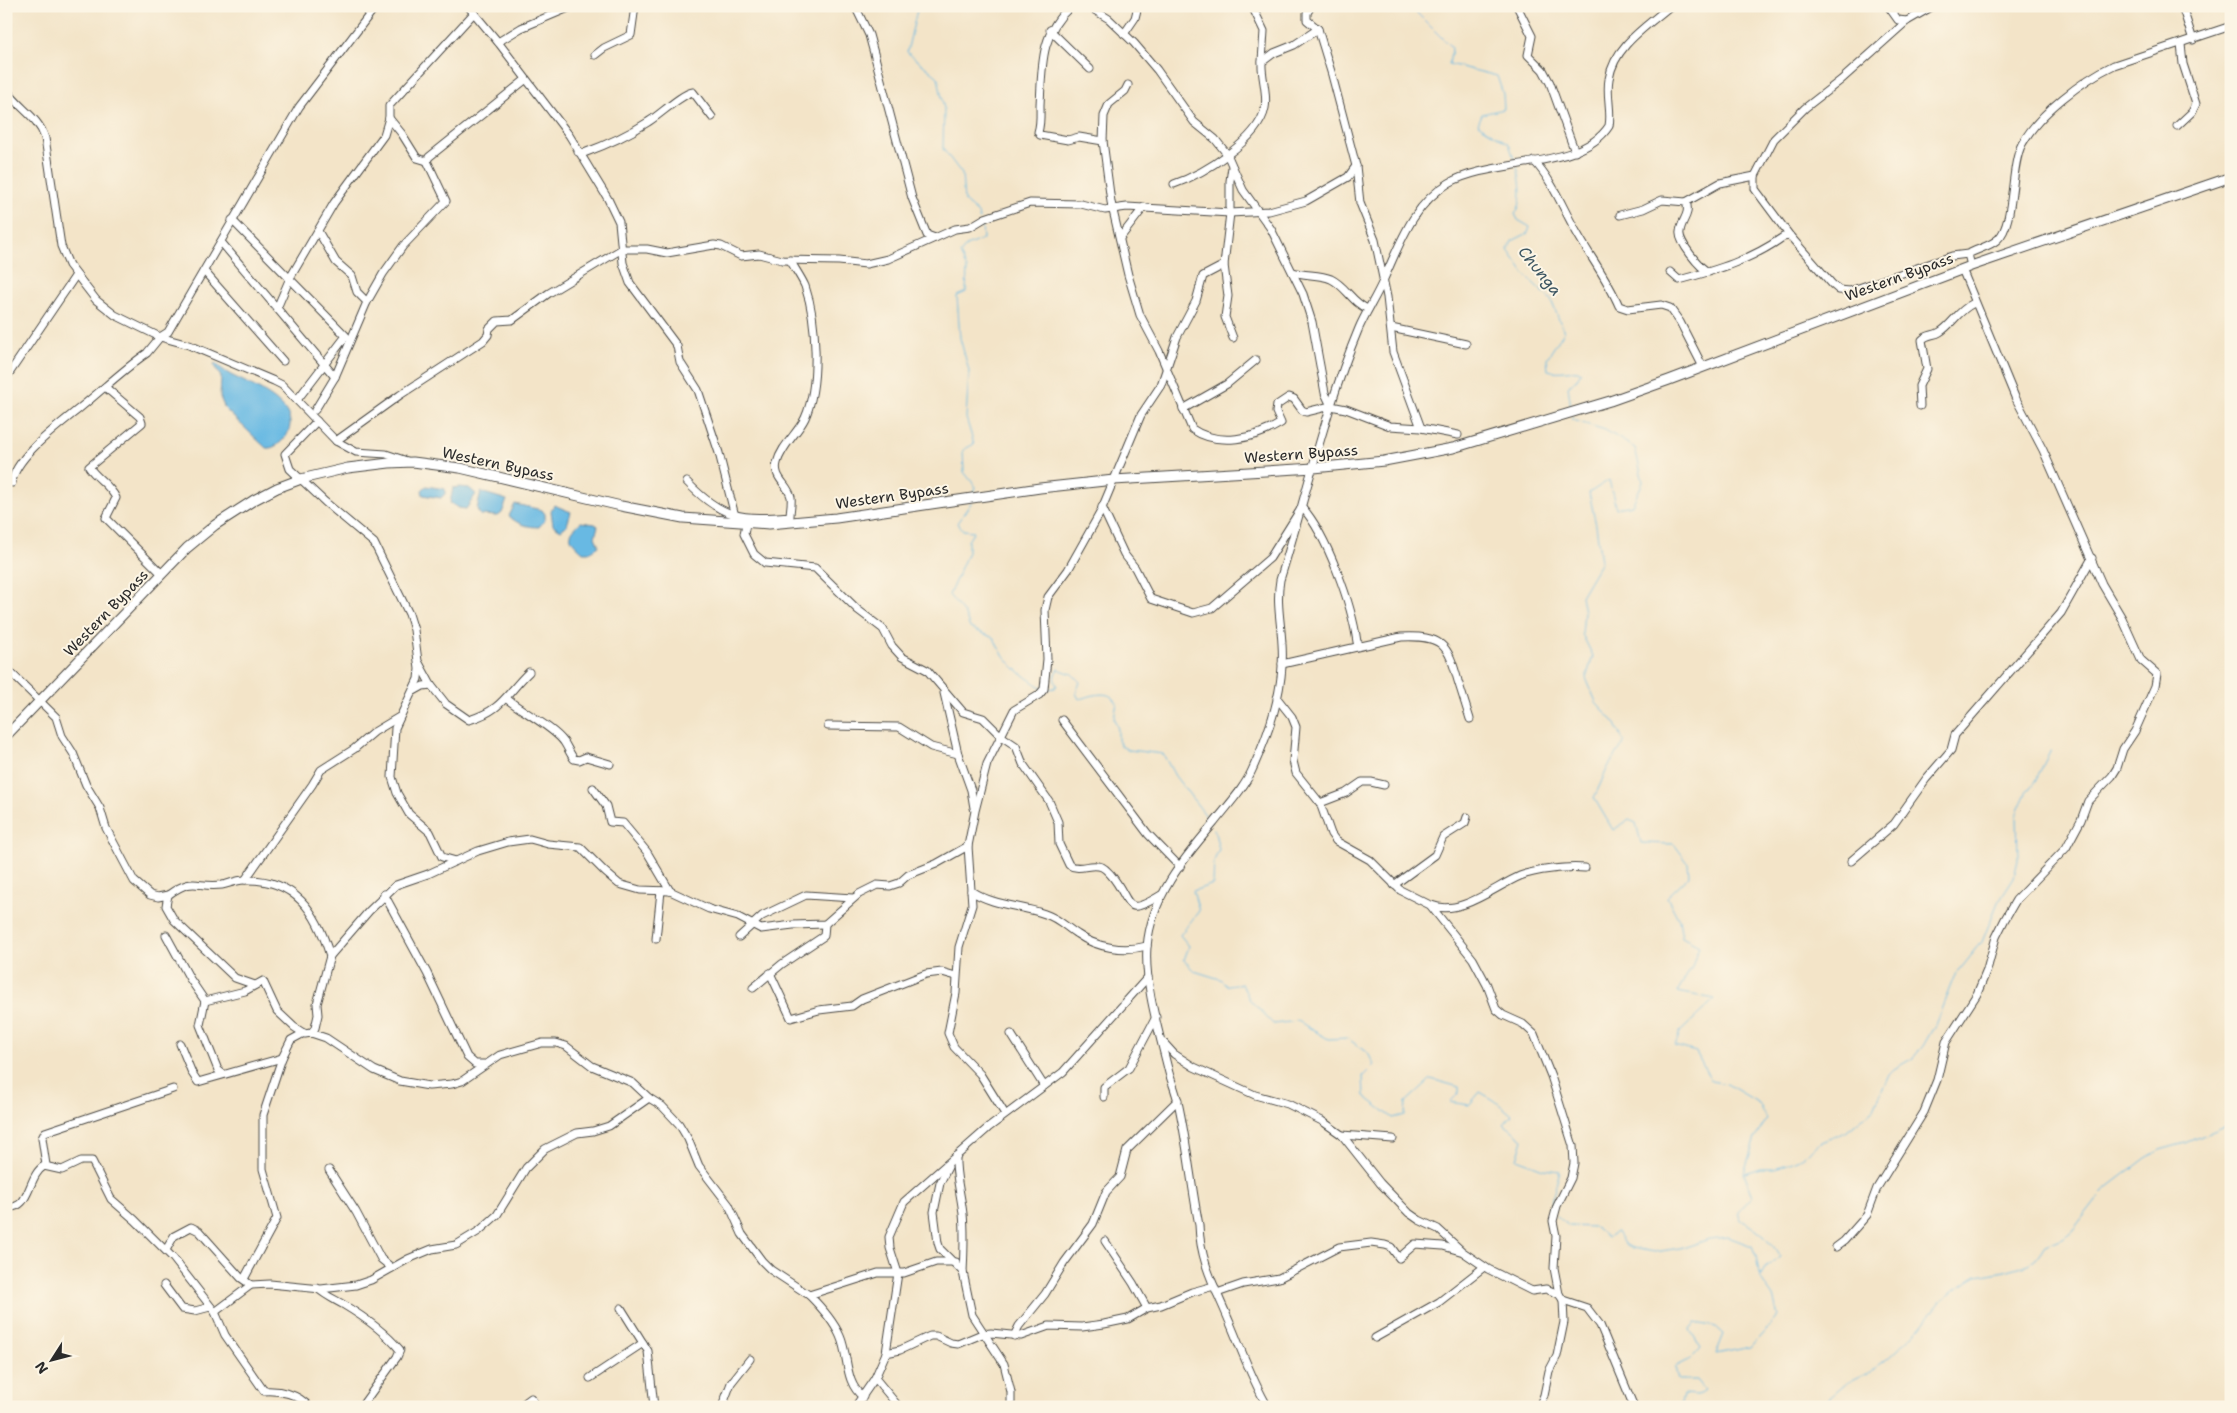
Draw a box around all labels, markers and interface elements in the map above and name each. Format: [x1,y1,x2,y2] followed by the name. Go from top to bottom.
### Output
[1514,242,1566,300] water label: Chunga
[1842,248,1956,306] street label: Western Bypass
[1243,440,1359,468] street label: Western Bypass
[440,442,556,486] street label: Western Bypass
[834,478,950,514] street label: Western Bypass
[59,565,153,661] street label: Western Bypass
[28,1336,78,1386] north arrow
[31,1358,52,1377] text: N

